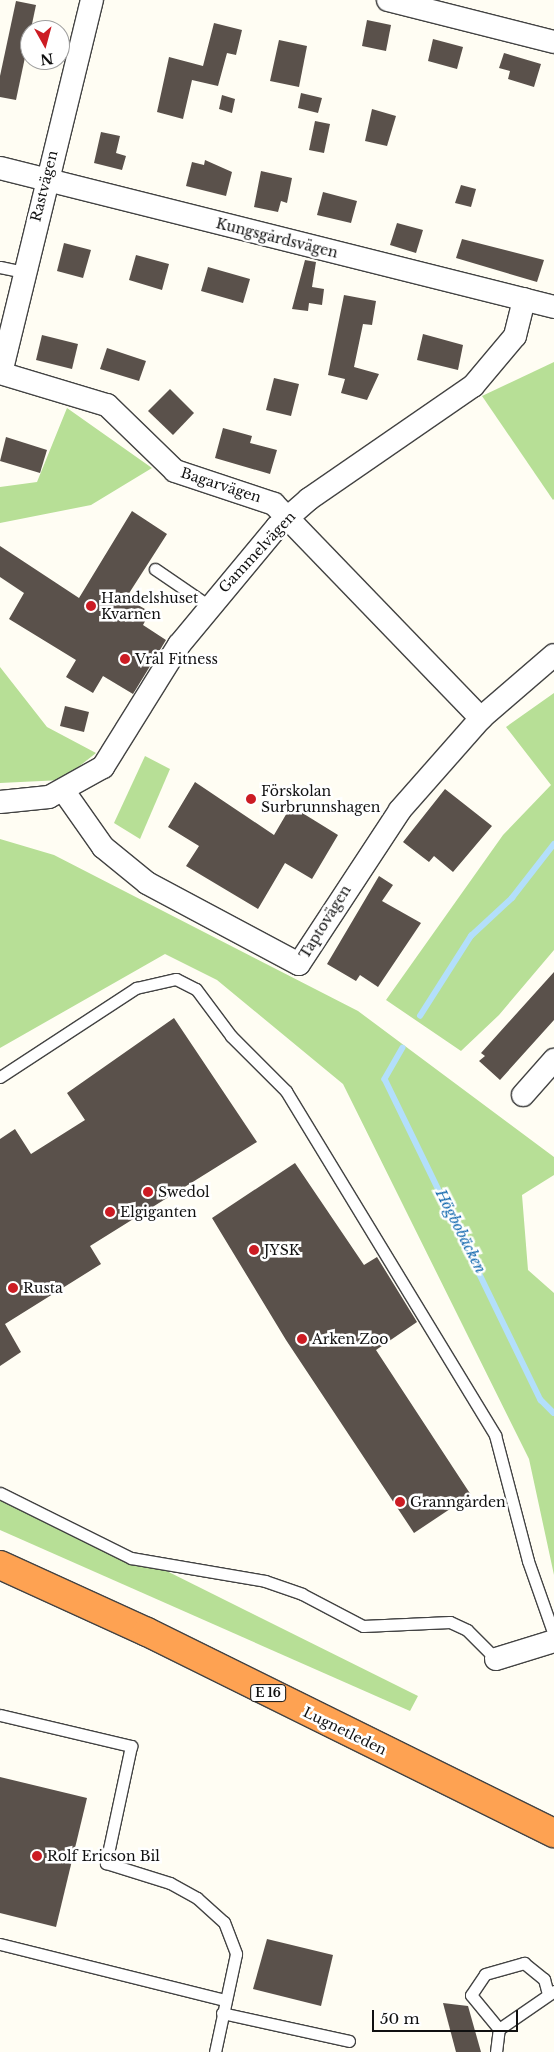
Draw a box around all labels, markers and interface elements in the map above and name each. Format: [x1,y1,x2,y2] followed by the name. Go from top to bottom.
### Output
[20,20,70,70] north arrow
[39,49,54,69] text: N
[27,149,61,223] street label: Rastvägen
[214,215,340,261] street label: Kungsgårdsvägen
[179,464,263,506] street label: Bagarvägen
[215,508,299,596] street label: Gammelvägen
[101,590,198,622] place label: Handelshuset Kvarnen
[85,600,97,612] marker: Handelshuset Kvarnen
[135,651,218,667] place label: Vrål Fitness
[119,653,131,665] marker: Vrål Fitness
[261,783,380,816] place label: Förskolan Surbrunnshagen
[245,793,257,805] marker: Förskolan Surbrunnshagen
[296,882,354,962] street label: Taptovägen
[158,1184,210,1200] place label: Swedol
[142,1186,154,1198] marker: Swedol
[432,1186,490,1276] water label: Högbobäcken
[120,1204,197,1220] place label: Elgiganten
[104,1206,116,1218] marker: Elgiganten
[264,1242,300,1258] place label: JYSK
[248,1244,260,1256] marker: JYSK
[23,1280,63,1296] place label: Rusta
[7,1282,19,1294] marker: Rusta
[312,1331,388,1347] place label: Arken Zoo
[296,1333,308,1345] marker: Arken Zoo
[410,1494,506,1510] place label: Granngården
[394,1496,406,1508] marker: Granngården
[249,1684,287,1702] road number: E 16
[301,1704,389,1758] street label: Lugnetleden
[47,1848,160,1864] place label: Rolf Ericson Bil
[31,1850,43,1862] marker: Rolf Ericson Bil
[374,2000,520,2032] scale bar
[380,2009,420,2028] text: 50 m

